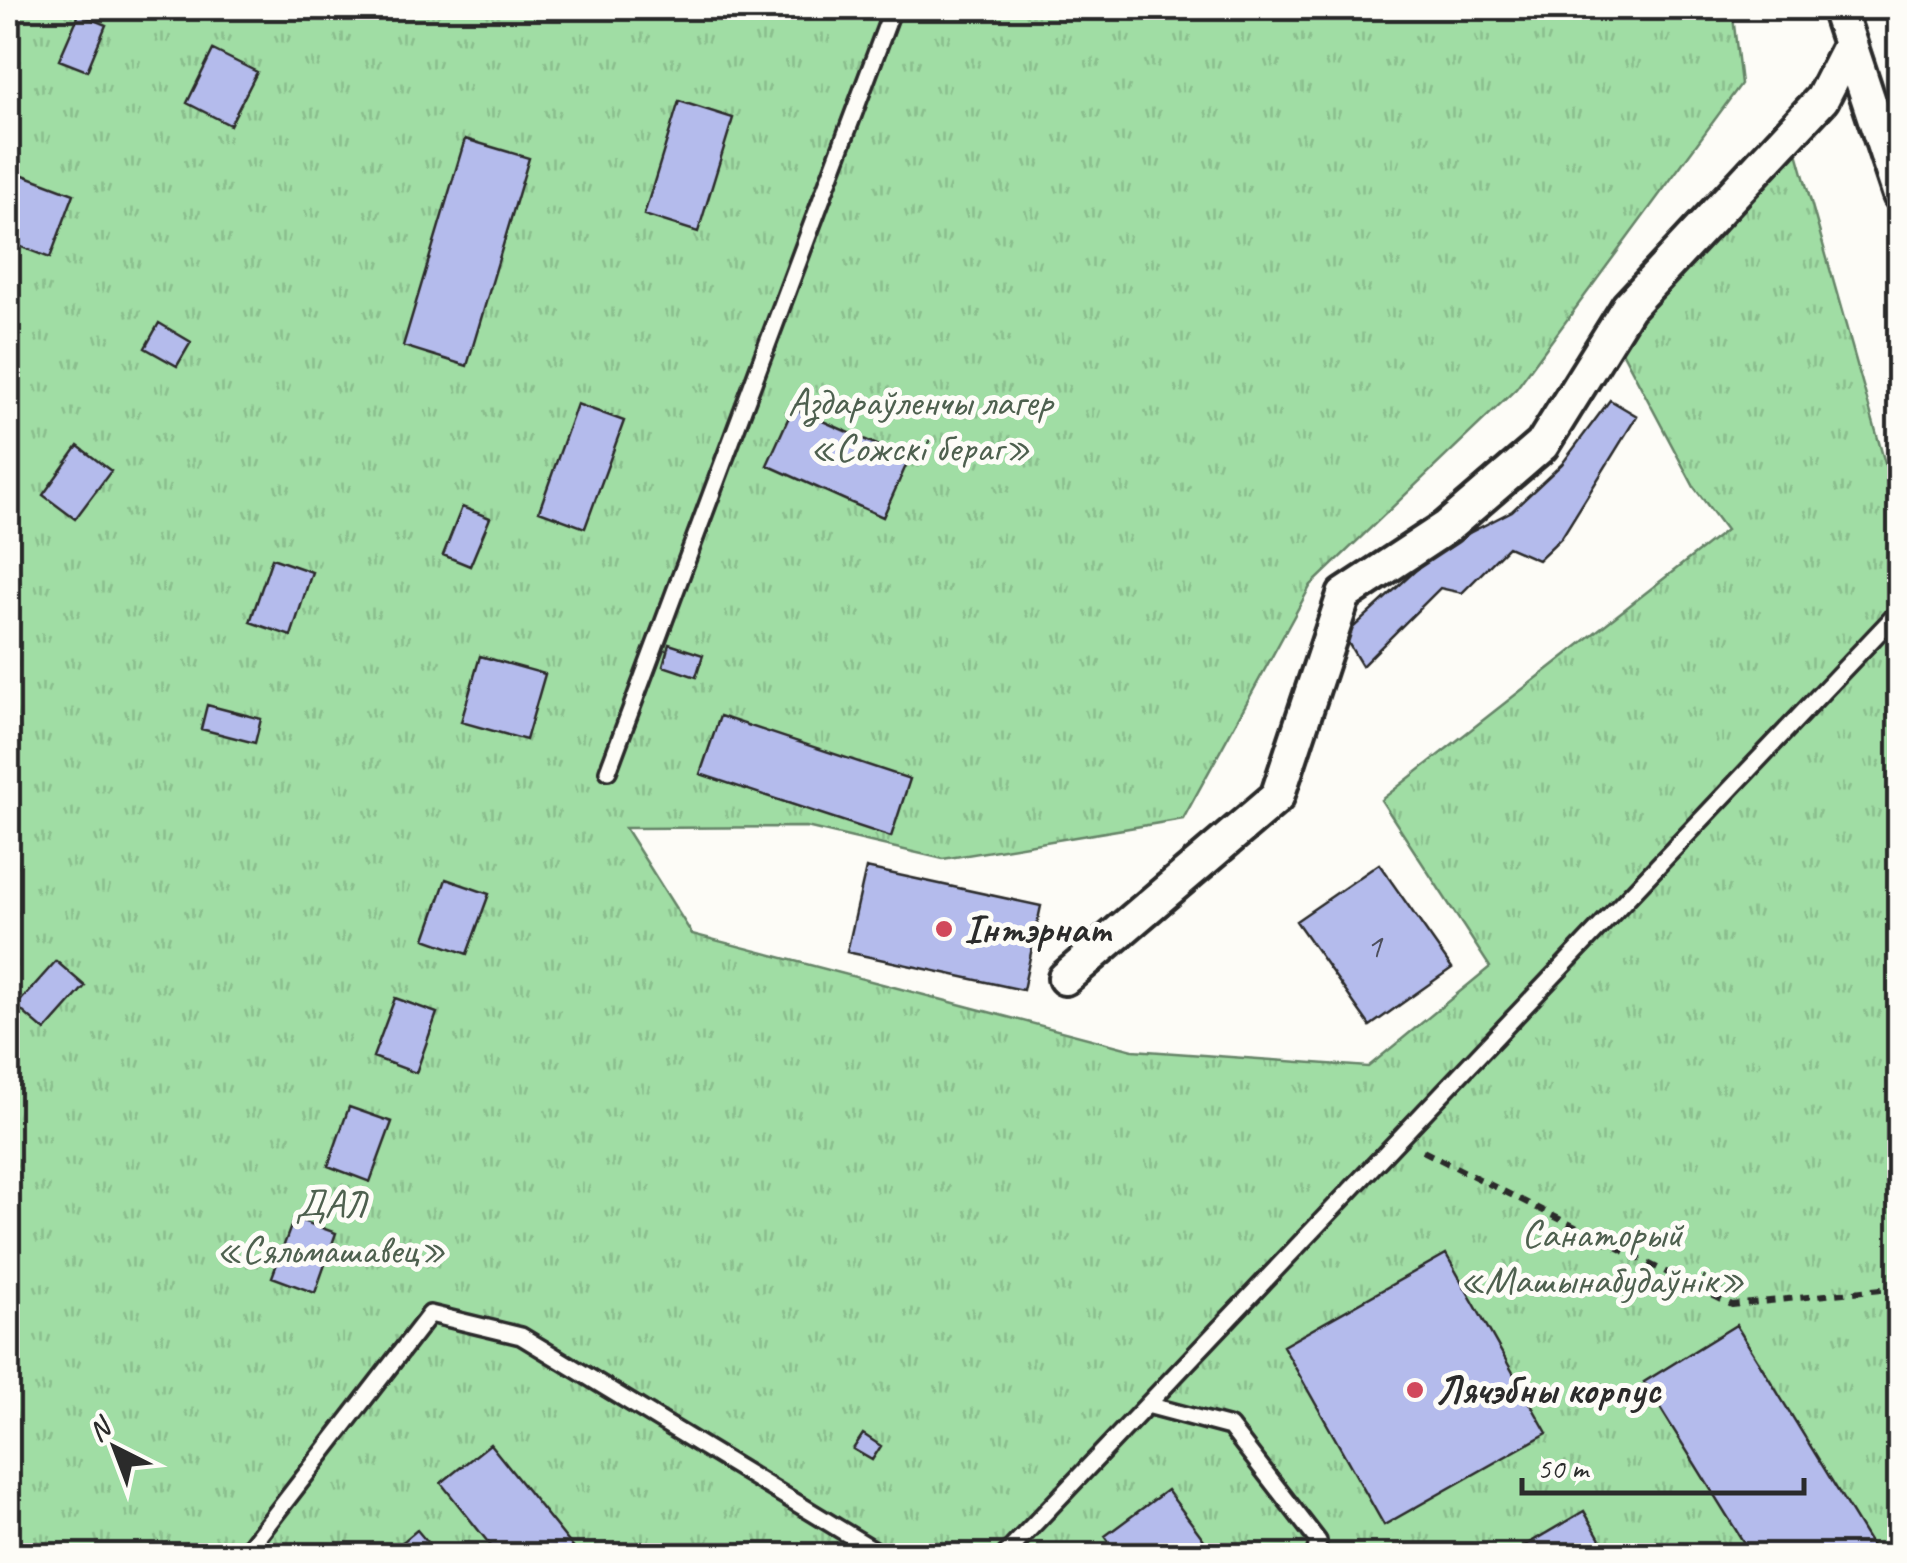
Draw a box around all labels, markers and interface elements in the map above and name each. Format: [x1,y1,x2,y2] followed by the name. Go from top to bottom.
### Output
[788,377,1055,473] park label: Аздараўленчы лагер «Сожскі бераг»
[964,904,1113,954] place label: Інтэрнат
[933,918,955,940] marker: Інтэрнат
[1366,923,1384,968] house number: 1
[216,1179,446,1275] park label: ДАЛ «Сяльмашавец»
[1459,1209,1745,1305] park label: Санаторый «Машынабудаўнік»
[1435,1365,1662,1415] place label: Лячэбны корпус
[1404,1379,1426,1401] marker: Лячэбны корпус
[65,1398,165,1498] north arrow
[80,1408,120,1449] text: N
[1522,1433,1804,1495] scale bar
[1537,1449,1590,1487] text: 50 m

